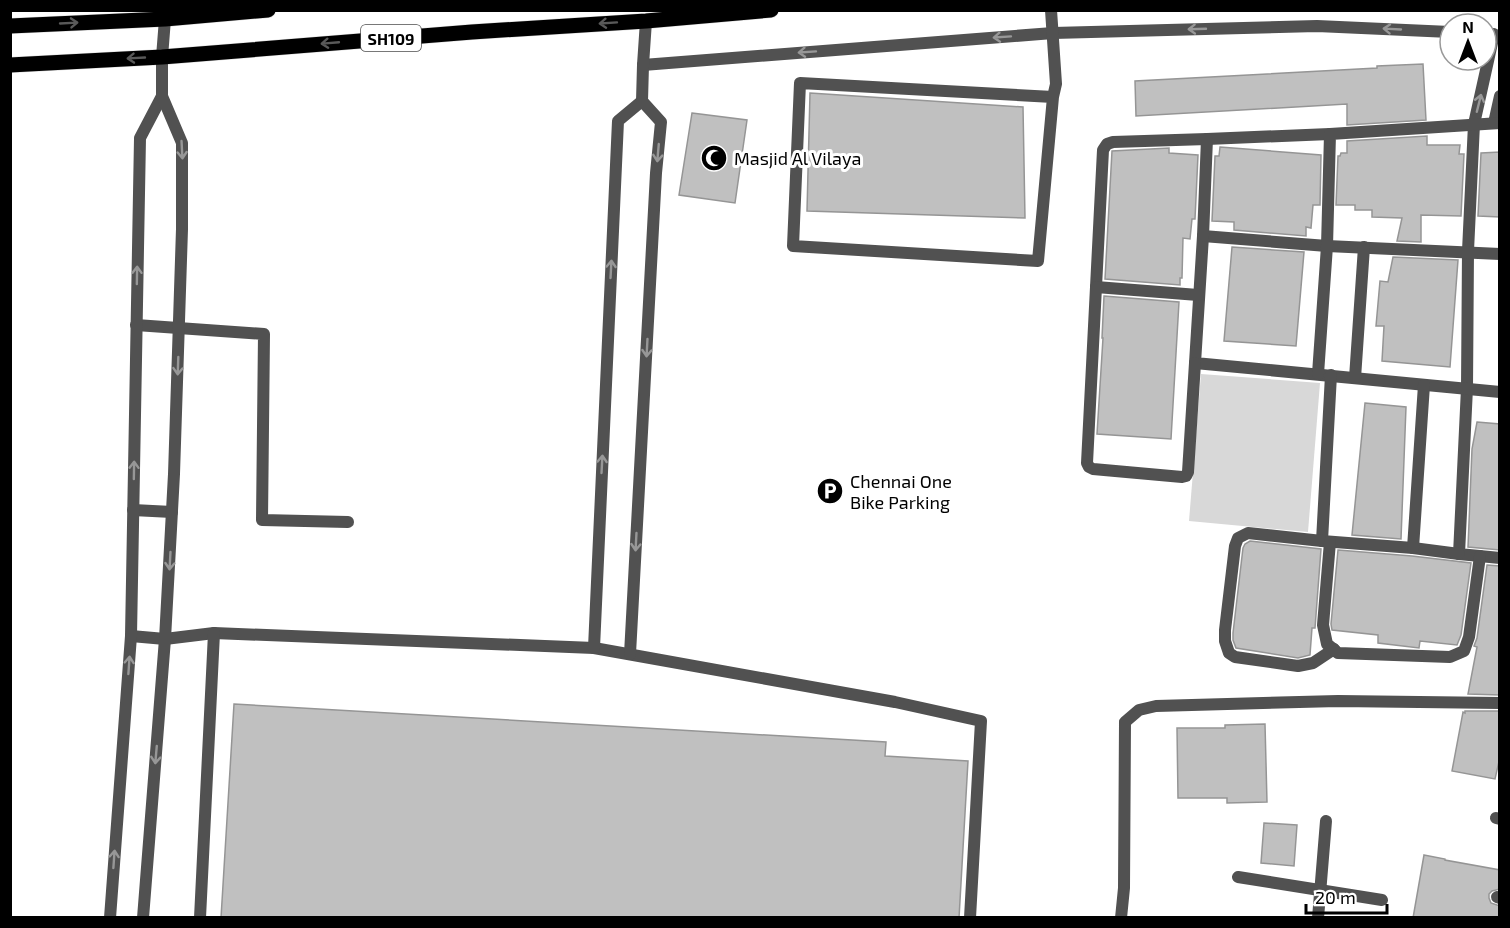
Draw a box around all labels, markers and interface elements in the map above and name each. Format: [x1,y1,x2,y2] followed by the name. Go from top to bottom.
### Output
[1438,12,1498,72] north arrow
[1462,17,1474,36] text: N
[58,18,78,29] one-way arrow
[599,18,619,29] one-way arrow
[1187,23,1207,35] one-way arrow
[1382,24,1402,35] one-way arrow
[361,25,421,51] road number: SH109
[992,32,1012,43] one-way arrow
[321,38,341,49] one-way arrow
[798,47,818,58] one-way arrow
[126,53,146,64] one-way arrow
[1473,94,1485,113] one-way arrow
[176,140,187,159] one-way arrow
[652,142,663,162] one-way arrow
[699,143,729,173] mosque icon: Masjid Al Vilaya
[734,147,861,169] place label: Masjid Al Vilaya
[606,260,617,280] one-way arrow
[131,265,143,285] one-way arrow
[641,337,652,357] one-way arrow
[172,355,183,375] one-way arrow
[597,454,608,474] one-way arrow
[128,460,139,480] one-way arrow
[850,470,952,513] place label: Chennai One Bike Parking
[815,476,845,506] parking icon: Chennai One Bike Parking
[631,532,642,552] one-way arrow
[164,550,175,570] one-way arrow
[124,655,135,675] one-way arrow
[150,745,161,765] one-way arrow
[109,850,120,870] one-way arrow
[1306,877,1387,915] scale bar
[1315,886,1356,908] text: 20 m

